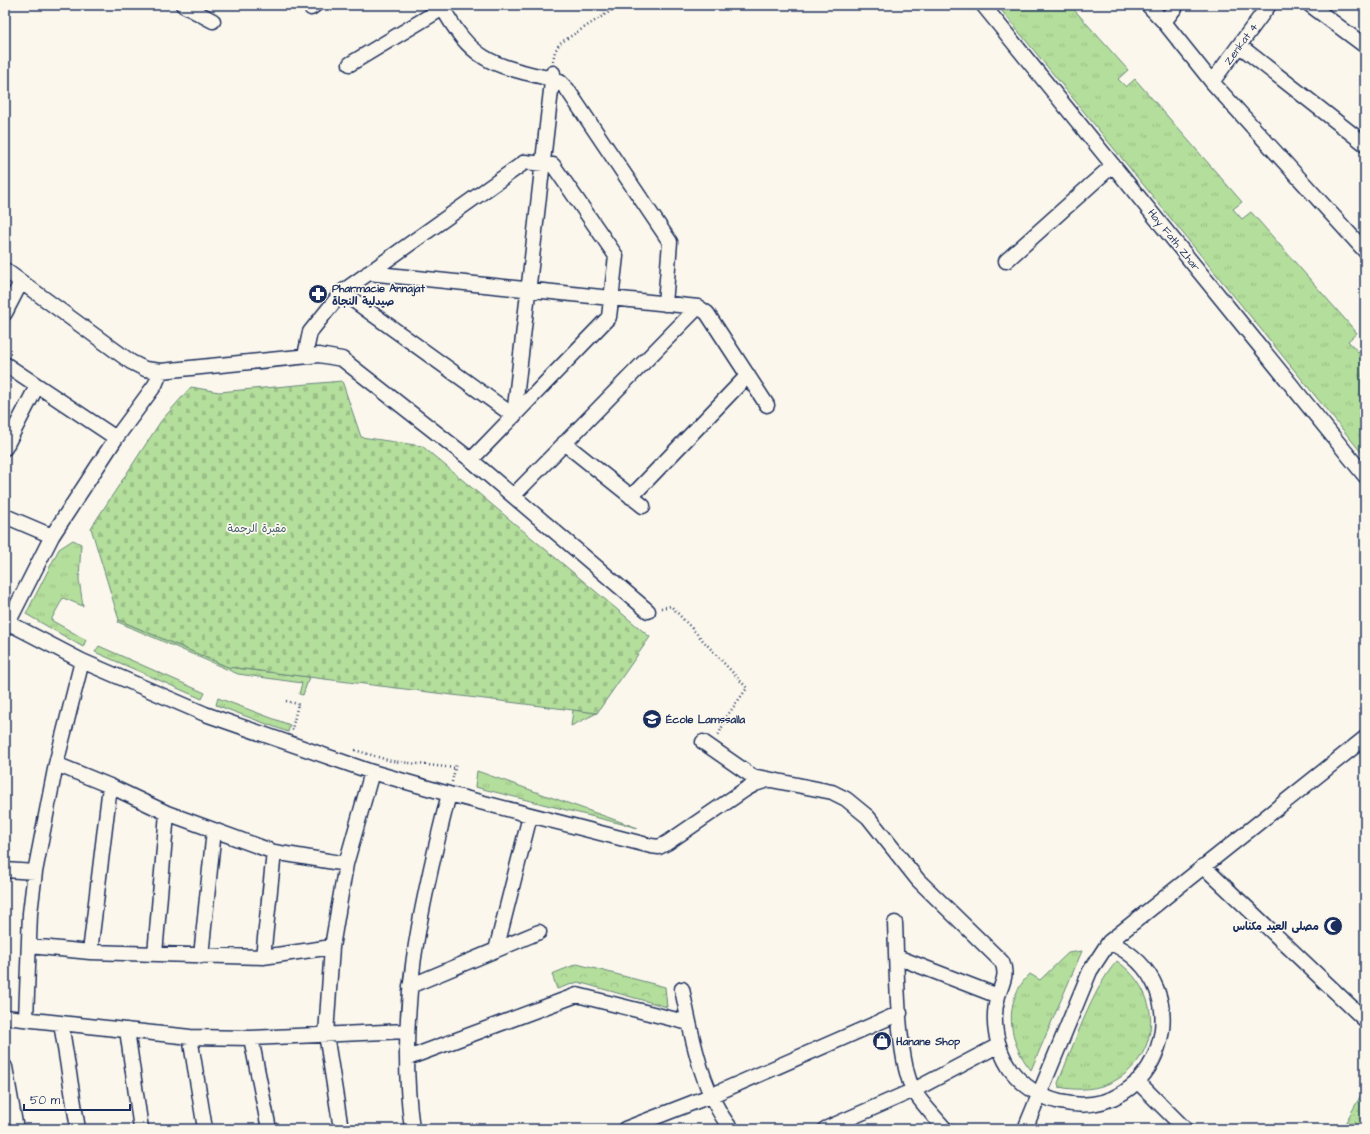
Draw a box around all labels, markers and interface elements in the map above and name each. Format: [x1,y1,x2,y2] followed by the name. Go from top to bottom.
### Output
[1221,19,1262,68] street label: Zenkat 4
[1143,206,1204,275] street label: Hay Fath Zhar
[332,281,425,309] place label: Pharmacie Annajat صيدلية النجاة
[307,283,329,305] pharmacy icon: Pharmacie Annajat صيدلية النجاة
[228,521,286,536] park label: مقبرة الرحمة
[641,708,663,730] school or university icon: École Lamssalla
[666,712,746,727] place label: École Lamssalla
[1322,915,1344,937] mosque icon: مصلى العيد مكناس
[1233,919,1319,934] place label: مصلى العيد مكناس
[871,1030,893,1052] shop icon: Hanane Shop
[895,1034,961,1050] place label: Hanane Shop
[24,1086,130,1112] scale bar
[30,1092,61,1109] text: 50 m

